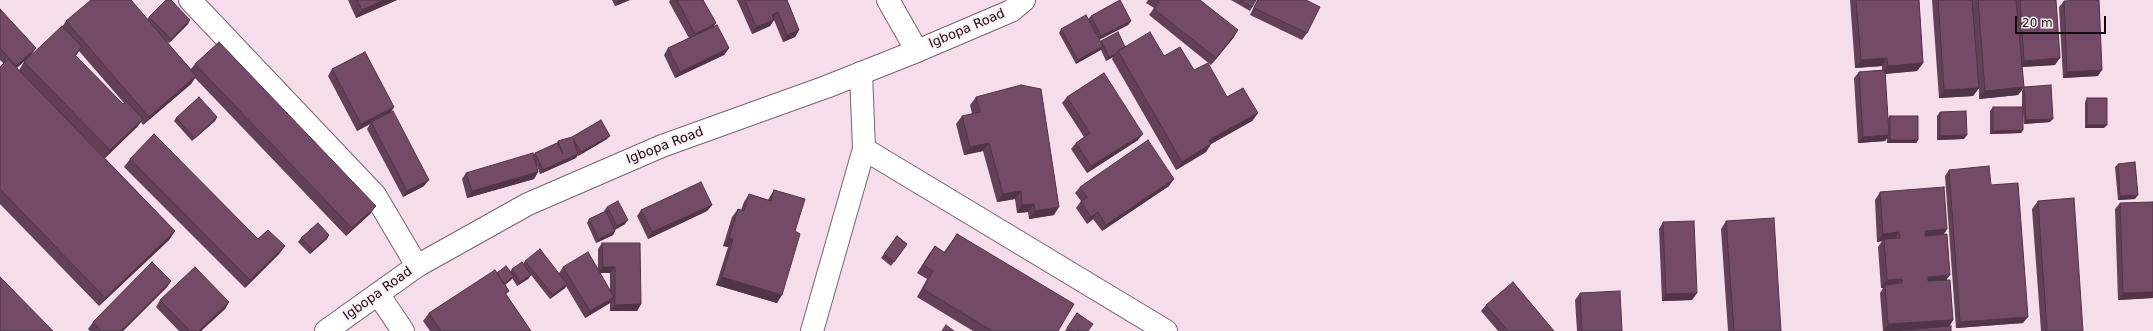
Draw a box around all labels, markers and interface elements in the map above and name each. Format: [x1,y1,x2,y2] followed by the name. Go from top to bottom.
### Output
[927,6,1007,52] street label: Igbopa Road
[2017,8,2108,34] scale bar
[2022,16,2053,30] text: 20 m
[624,124,706,168] street label: Igbopa Road
[341,264,415,324] street label: Igbopa Road

